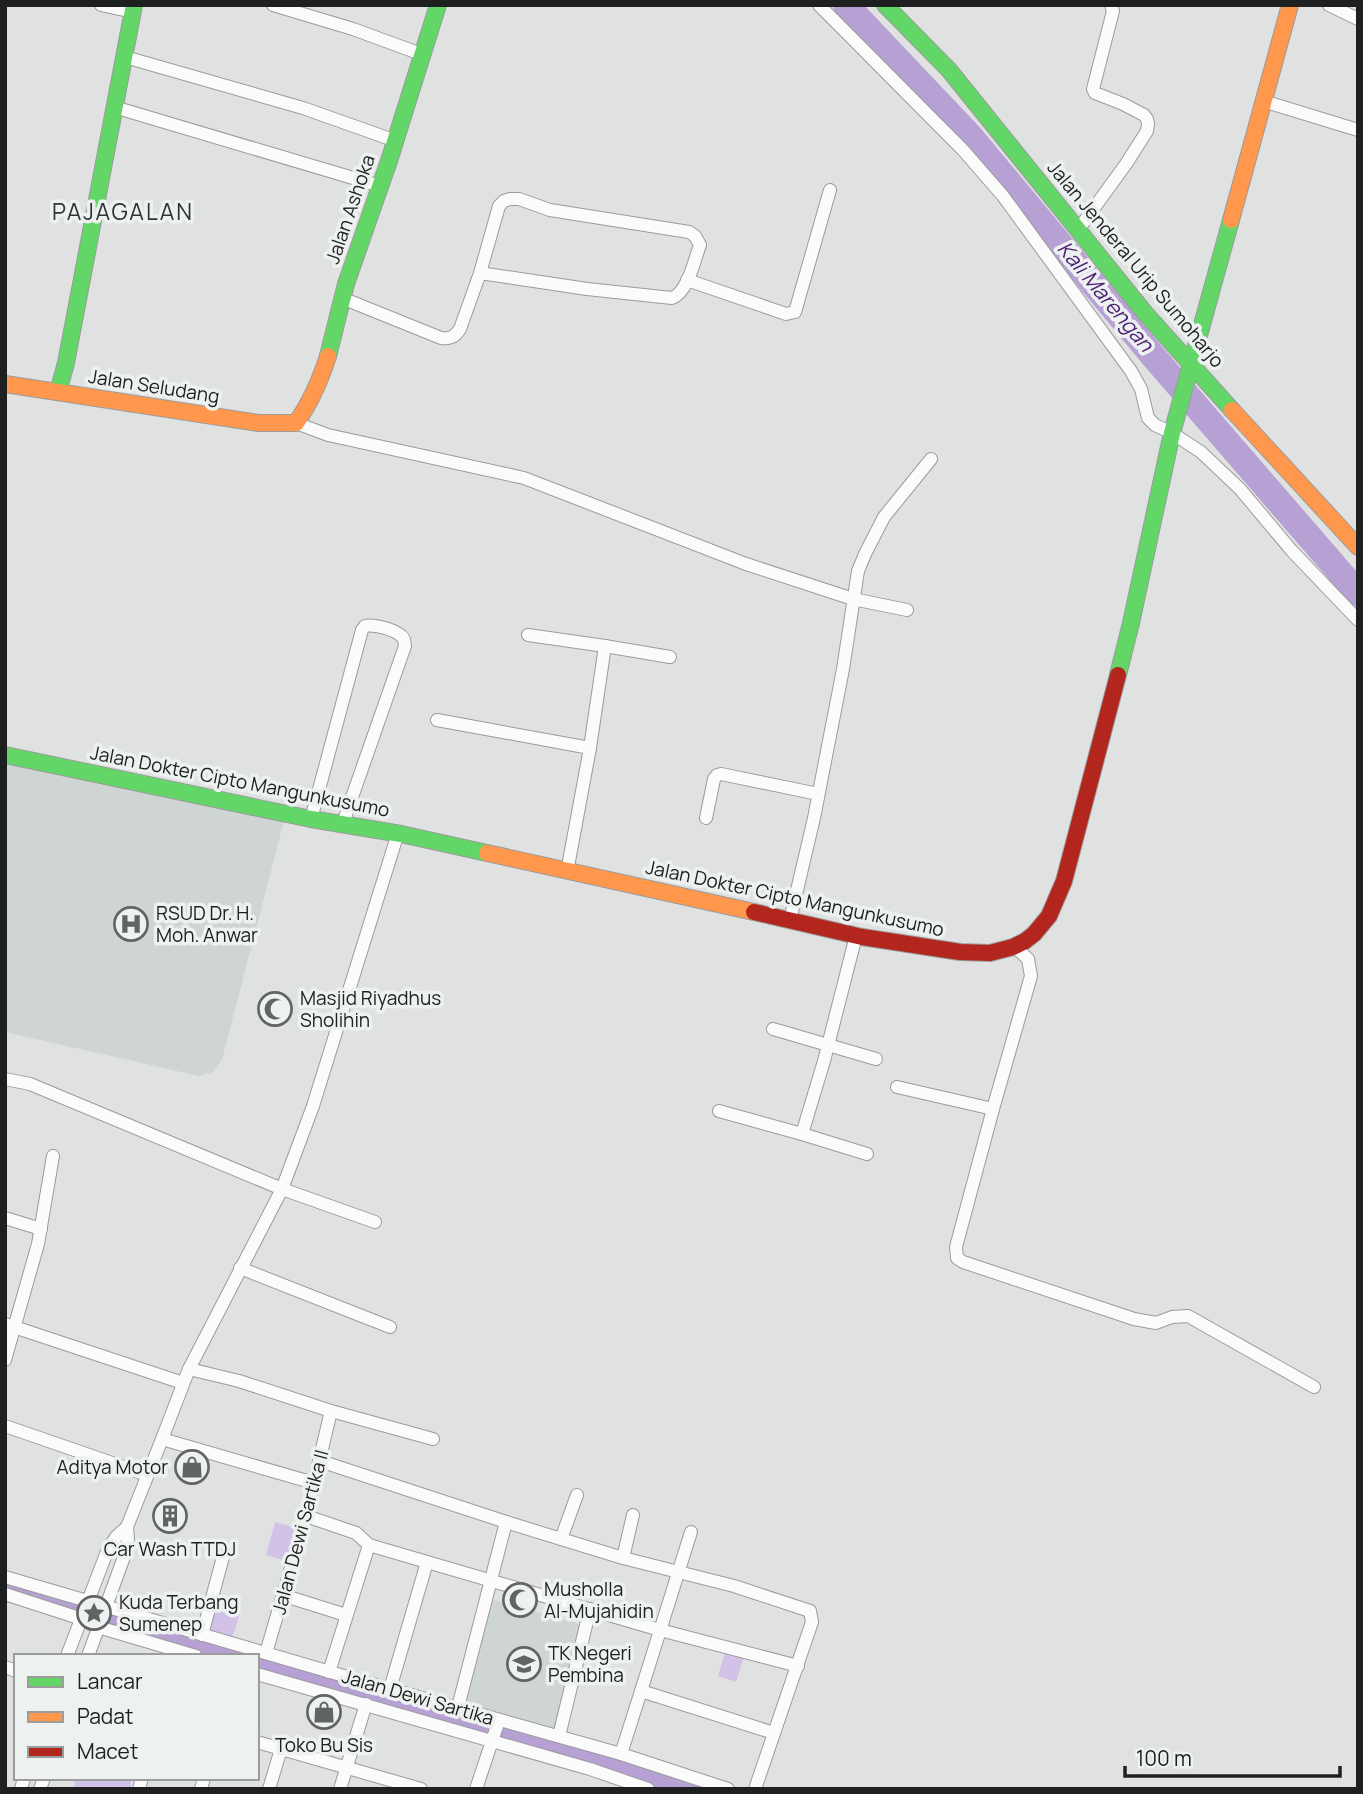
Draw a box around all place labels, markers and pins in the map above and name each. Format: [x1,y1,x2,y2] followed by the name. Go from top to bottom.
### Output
[156,900,258,948] place label: RSUD Dr. H. Moh. Anwar
[112,905,150,943] hospital icon: RSUD Dr. H. Moh. Anwar
[300,985,441,1033] place label: Masjid Riyadhus Sholihin
[256,990,294,1028] mosque icon: Masjid Riyadhus Sholihin
[173,1448,211,1486] shop icon: Aditya Motor
[56,1454,168,1480] place label: Aditya Motor
[151,1497,189,1535] building icon: Car Wash TTDJ
[104,1536,236,1562] place label: Car Wash TTDJ
[544,1576,654,1624] place label: Musholla Al-Mujahidin
[501,1581,539,1619] mosque icon: Musholla Al-Mujahidin
[119,1589,239,1637] place label: Kuda Terbang Sumenep
[75,1594,113,1632] place icon: Kuda Terbang Sumenep
[548,1640,632,1688] place label: TK Negeri Pembina
[505,1645,543,1683] school or university icon: TK Negeri Pembina
[305,1693,343,1731] shop icon: Toko Bu Sis
[275,1732,373,1758] place label: Toko Bu Sis

